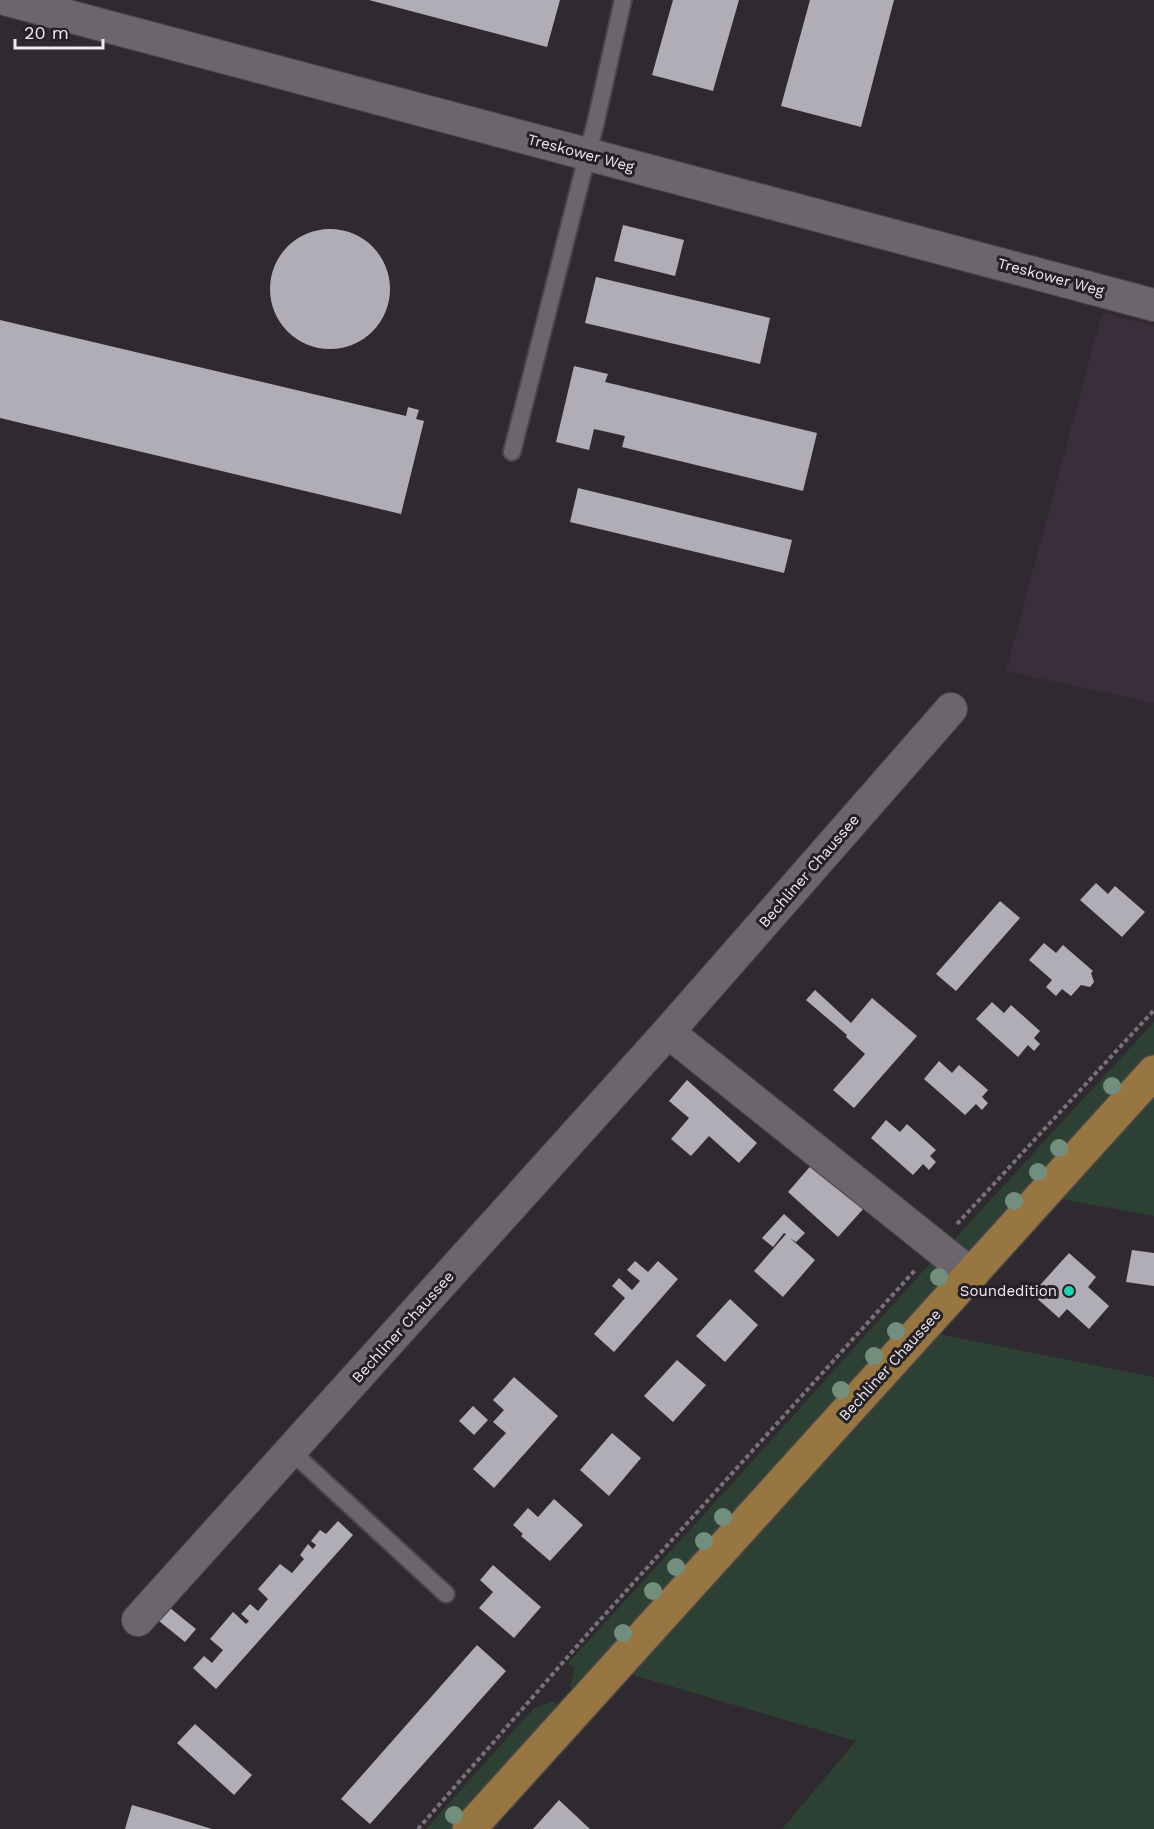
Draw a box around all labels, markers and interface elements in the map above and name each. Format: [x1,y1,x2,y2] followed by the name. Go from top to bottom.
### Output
[15,12,104,50] scale bar
[24,22,69,43] text: 20 m
[526,130,636,176] street label: Treskower Weg
[996,254,1106,300] street label: Treskower Weg
[755,811,863,931] street label: Bechliner Chaussee
[348,1267,458,1387] street label: Bechliner Chaussee
[960,1282,1057,1300] place label: Soundedition
[1062,1284,1076,1298] marker: Soundedition
[835,1305,945,1425] street label: Bechliner Chaussee

